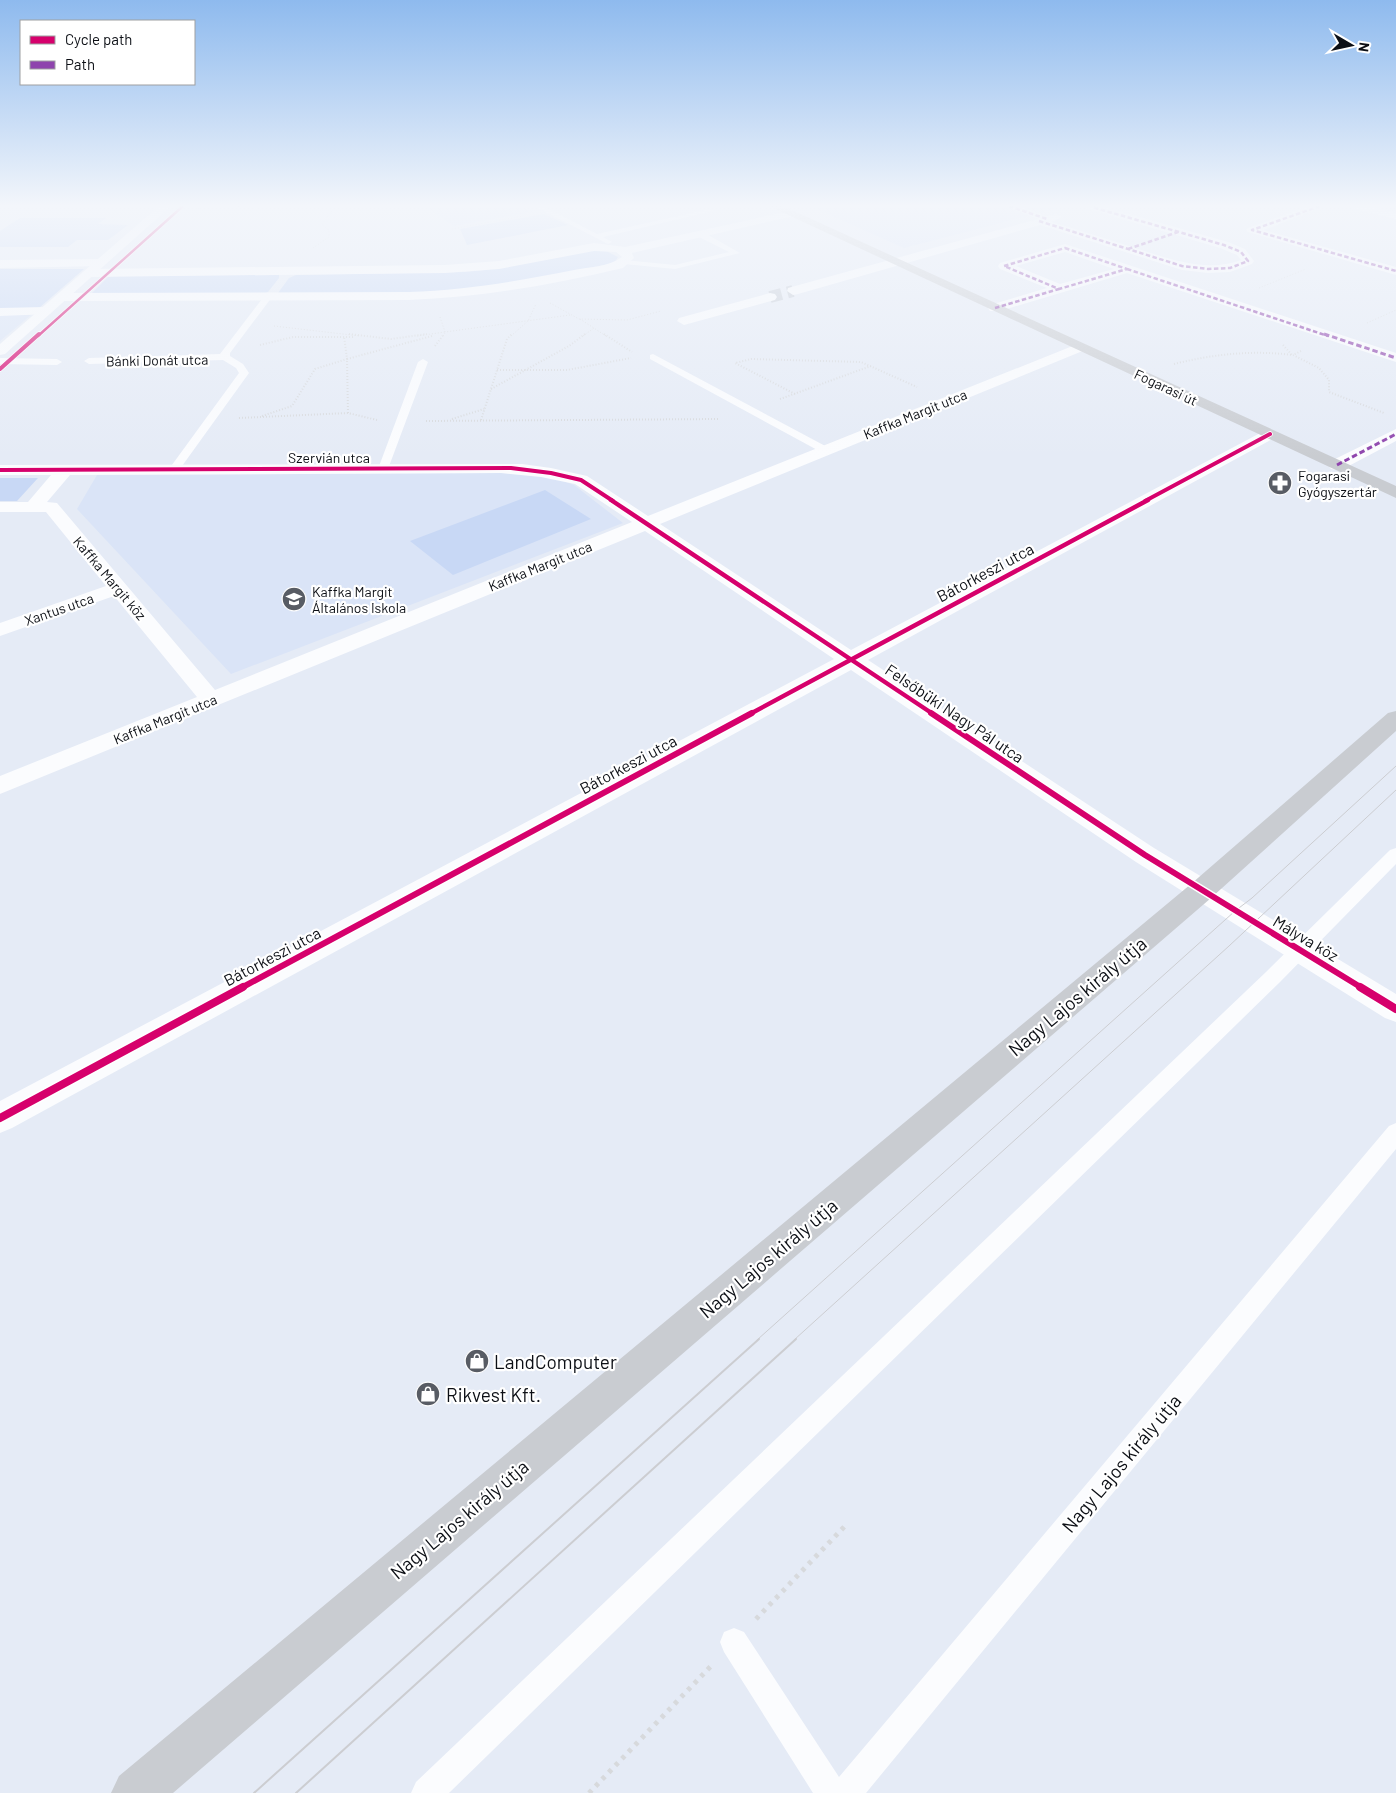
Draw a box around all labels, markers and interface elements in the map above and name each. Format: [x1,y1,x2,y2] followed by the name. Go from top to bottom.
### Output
[20,20,195,85] legend
[1326,20,1376,70] north arrow
[65,30,132,48] text: Cycle path
[1355,41,1373,53] text: N
[65,55,95,73] text: Path
[106,351,208,369] street label: Bánki Donát utca
[1132,365,1200,409] street label: Fogarasi út
[861,385,969,443] street label: Kaffka Margit utca
[288,449,370,466] street label: Szervián utca
[1298,467,1377,500] place label: Fogarasi Gyógyszertár
[1267,470,1293,496] pharmacy icon: Fogarasi Gyógyszertár
[70,533,150,623] street label: Kaffka Margit köz
[486,537,594,595] street label: Kaffka Margit utca
[933,538,1037,606] street label: Bátorkeszi utca
[312,583,406,616] place label: Kaffka Margit Általános Iskola
[281,586,307,612] school or university icon: Kaffka Margit Általános Iskola
[22,589,96,629] street label: Xantus utca
[882,660,1028,766] street label: Felsőbüki Nagy Pál utca
[111,690,219,748] street label: Kaffka Margit utca
[576,730,680,798] street label: Bátorkeszi utca
[1270,911,1342,965] street label: Mályva köz
[220,922,324,990] street label: Bátorkeszi utca
[1003,932,1151,1060] street label: Nagy Lajos király útja
[694,1194,842,1322] street label: Nagy Lajos király útja
[464,1348,490,1374] shop icon: LandComputer
[494,1350,617,1373] place label: LandComputer
[415,1381,441,1407] shop icon: Rikvest Kft.
[446,1383,541,1406] place label: Rikvest Kft.
[1057,1389,1185,1537] street label: Nagy Lajos király útja
[385,1455,533,1583] street label: Nagy Lajos király útja

